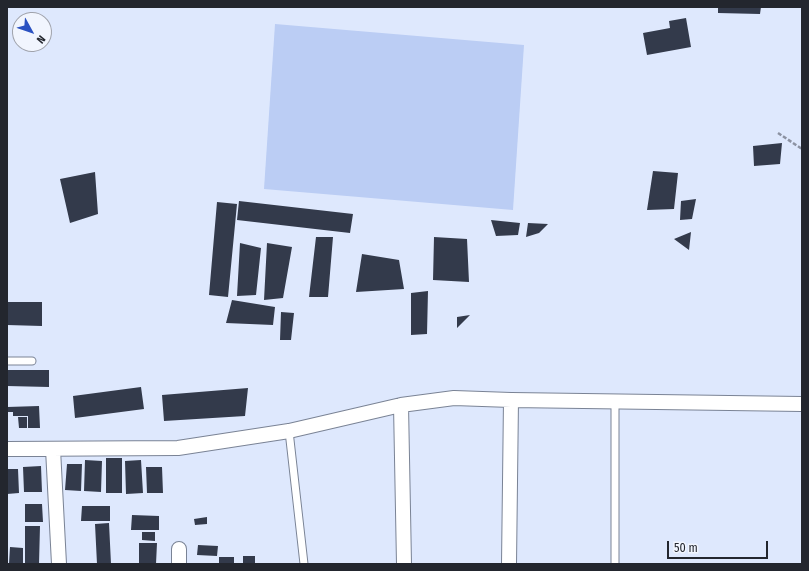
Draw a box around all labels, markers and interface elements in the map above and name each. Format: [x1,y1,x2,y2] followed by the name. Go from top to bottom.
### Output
[12,12,52,52] north arrow
[34,33,48,46] text: N
[669,533,770,559] scale bar
[674,541,698,555] text: 50 m

